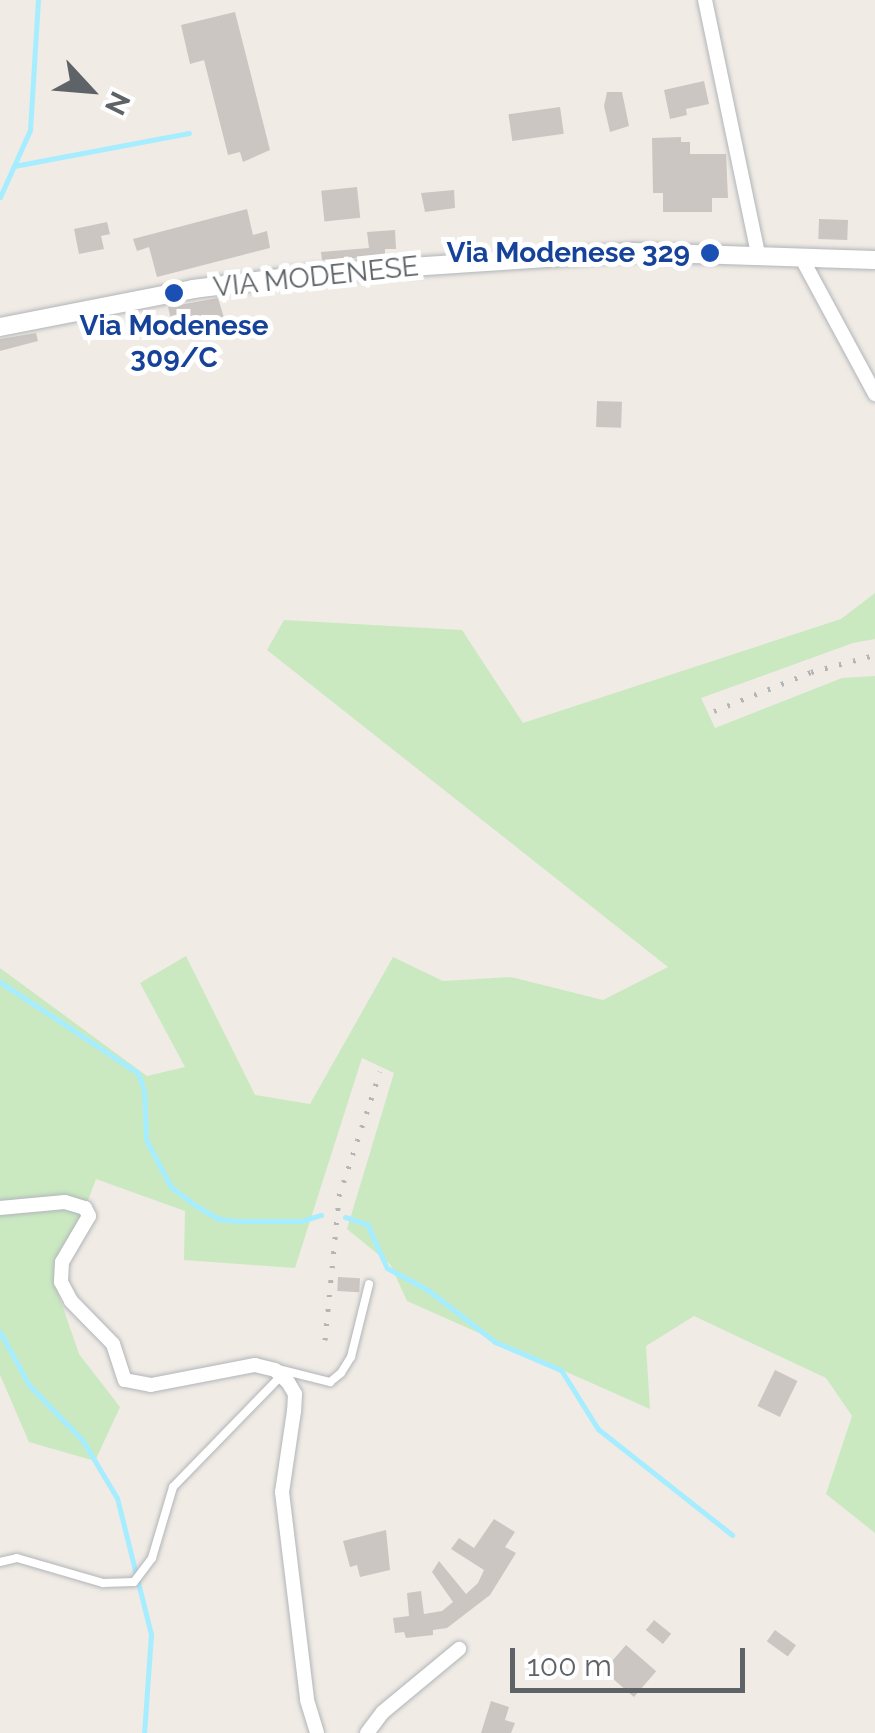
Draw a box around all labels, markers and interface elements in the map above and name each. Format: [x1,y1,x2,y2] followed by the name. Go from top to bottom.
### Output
[40,40,140,140] north arrow
[98,87,137,120] text: N
[446,236,690,270] place label: Via Modenese 329
[699,242,721,264] marker: Via Modenese 329
[211,249,421,305] street label: VIA MODENESE
[163,282,185,304] marker: Via Modenese 309/C
[80,309,268,375] place label: Via Modenese 309/C
[515,1628,750,1690] scale bar
[527,1648,612,1683] text: 100 m

